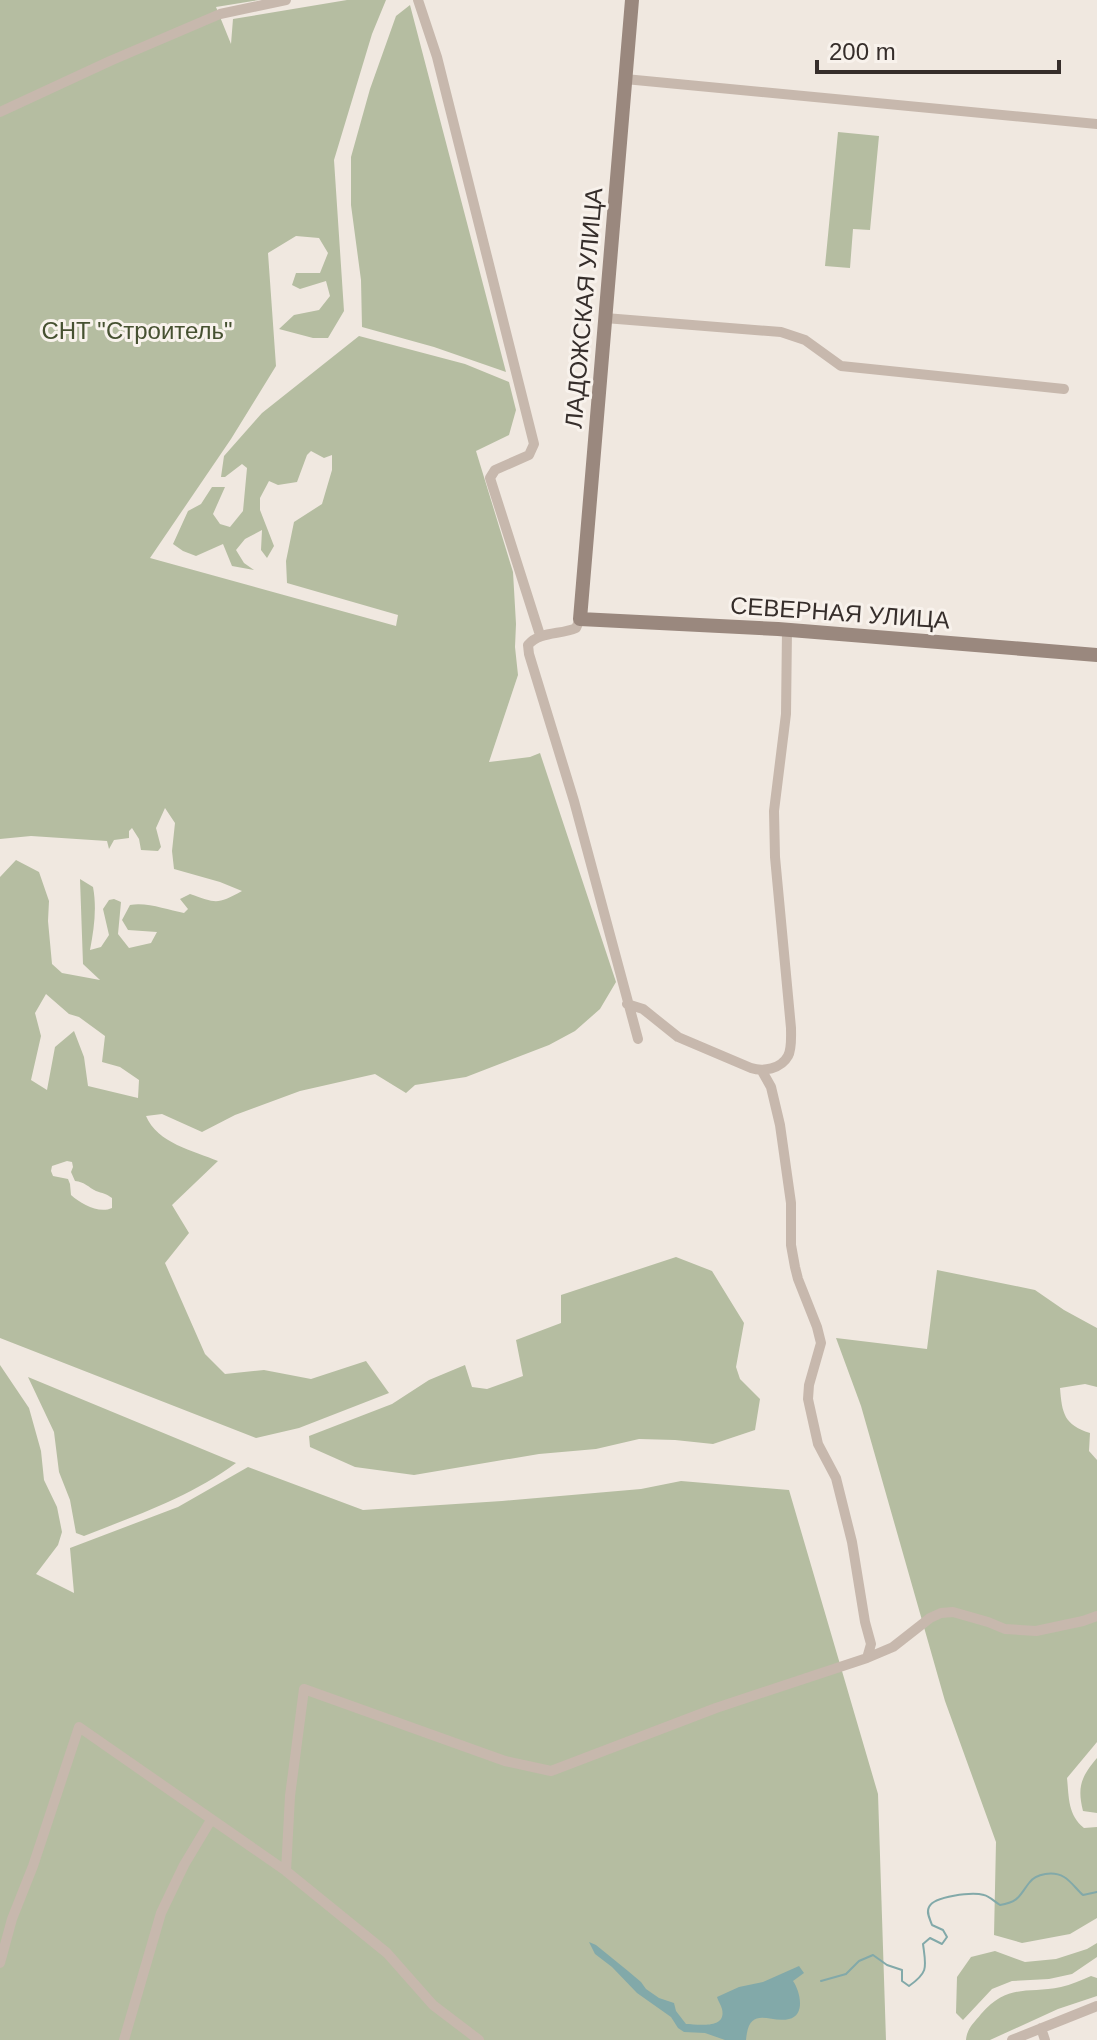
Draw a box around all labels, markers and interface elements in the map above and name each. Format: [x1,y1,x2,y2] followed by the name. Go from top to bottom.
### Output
[817,24,1059,74] scale bar
[829,38,896,65] text: 200 m
[560,187,607,429] street label: ЛАДОЖСКАЯ УЛИЦА
[41,317,233,344] park label: СНТ "Строитель"
[729,591,951,634] street label: СЕВЕРНАЯ УЛИЦА

